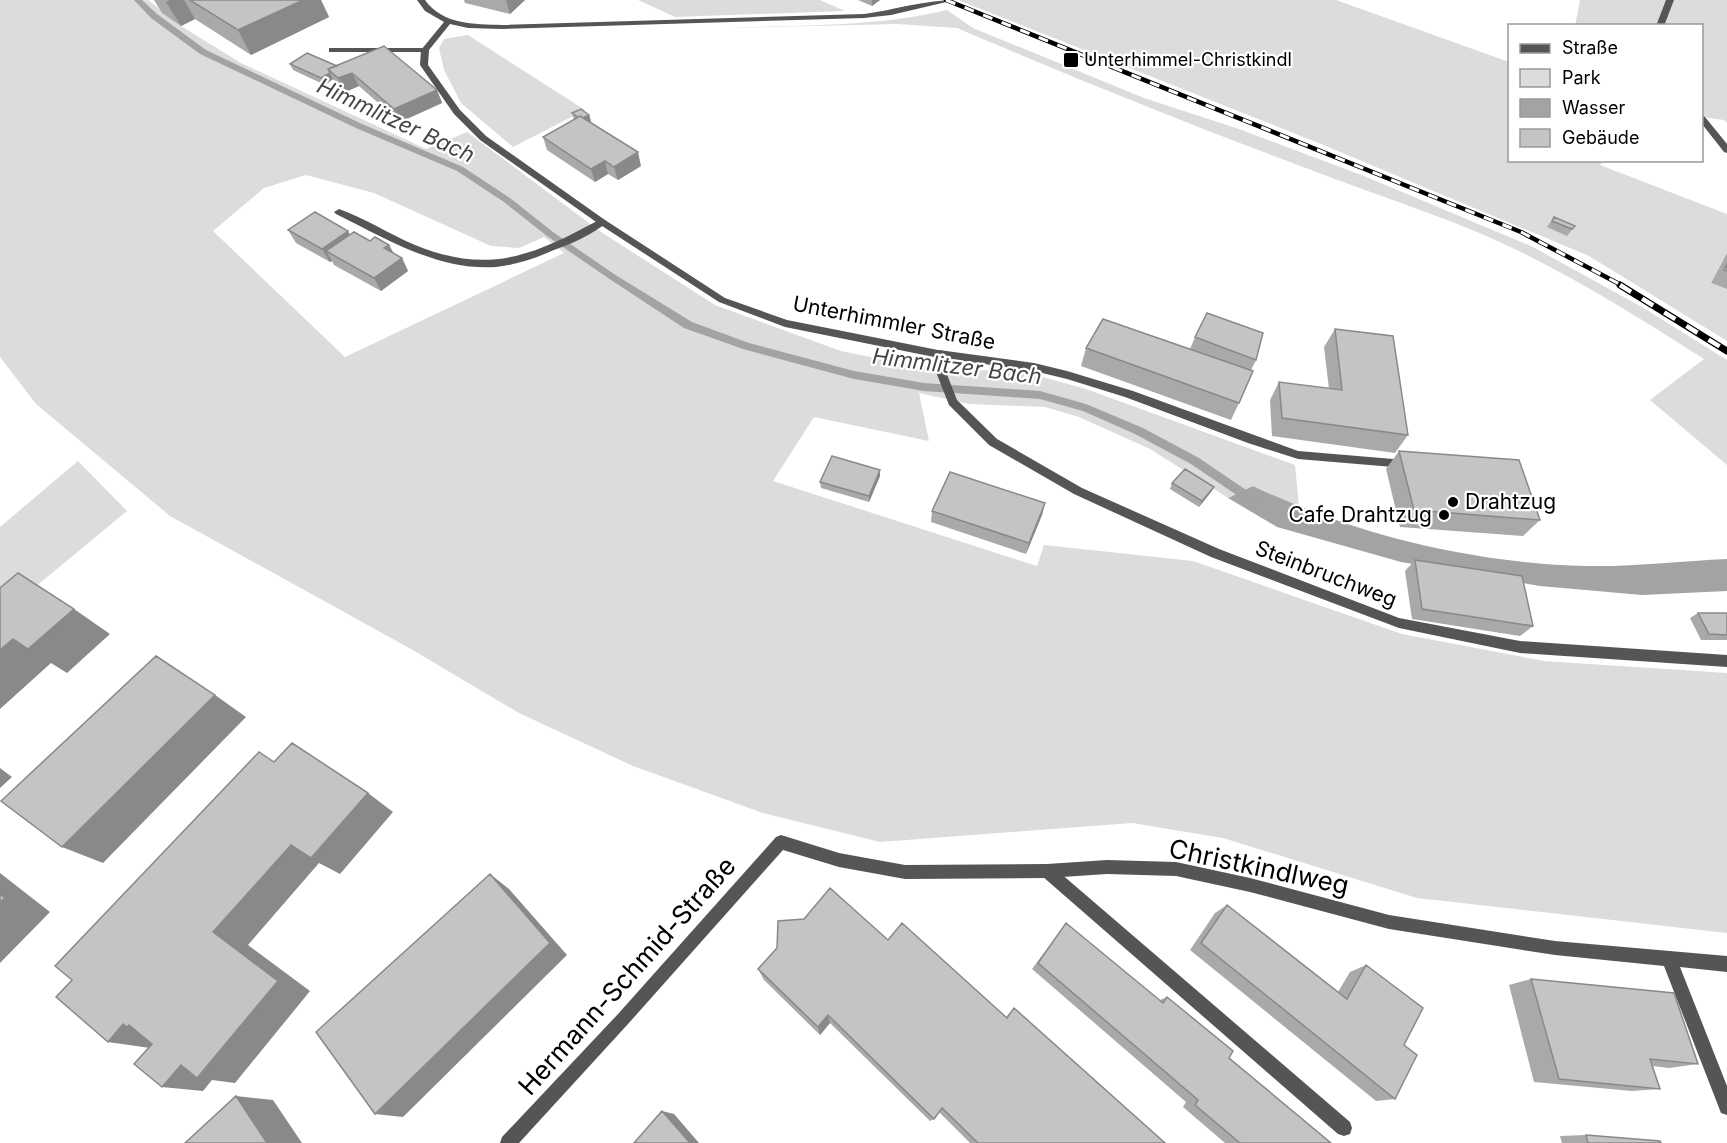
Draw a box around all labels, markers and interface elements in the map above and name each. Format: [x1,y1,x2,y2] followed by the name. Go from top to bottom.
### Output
[1508,24,1703,162] legend
[1562,37,1618,58] text: Straße
[1084,49,1292,70] place label: Unterhimmel-Christkindl
[1062,51,1080,69] marker: Unterhimmel-Christkindl
[1562,67,1601,88] text: Park
[313,72,479,168] water label: Himmlitzer Bach
[1562,97,1625,118] text: Wasser
[1562,127,1639,148] text: Gebäude
[791,291,998,354] street label: Unterhimmler Straße
[871,343,1043,389] water label: Himmlitzer Bach
[1465,489,1556,514] place label: Drahtzug
[1446,495,1460,509] marker: Drahtzug
[1289,502,1432,527] place label: Cafe Drahtzug
[1437,508,1451,522] marker: Cafe Drahtzug
[1252,535,1400,612] street label: Steinbruchweg
[1166,832,1352,901] street label: Christkindlweg
[512,850,742,1101] street label: Hermann-Schmid-Straße

